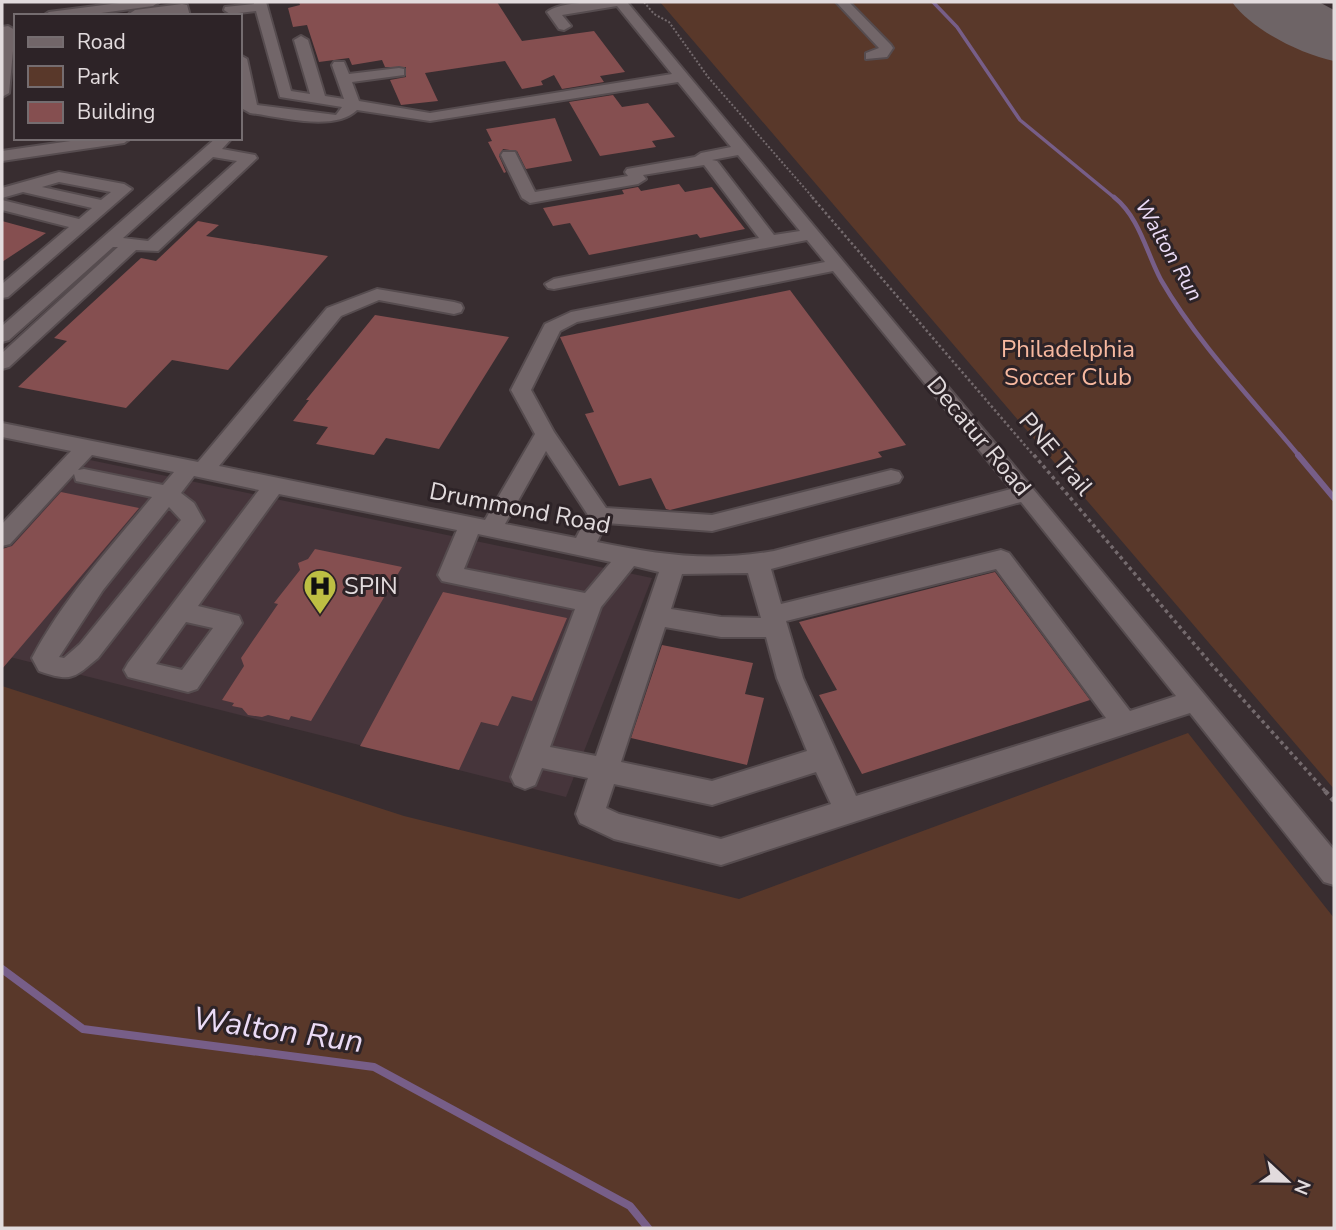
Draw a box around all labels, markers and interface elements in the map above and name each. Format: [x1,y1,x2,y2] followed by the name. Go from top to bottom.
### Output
[14,14,242,140] legend
[77,28,126,56] text: Road
[77,63,119,91] text: Park
[77,98,155,126] text: Building
[1129,194,1209,306] water label: Walton Run
[1001,333,1135,393] park label: Philadelphia Soccer Club
[920,369,1038,503] street label: Decatur Road
[1012,406,1100,502] street label: PNE Trail
[427,475,613,541] street label: Drummond Road
[301,567,339,616] hospital icon: SPIN
[344,570,398,602] place label: SPIN
[190,997,366,1063] water label: Walton Run
[1252,1146,1322,1216] north arrow
[1287,1176,1317,1198] text: N

